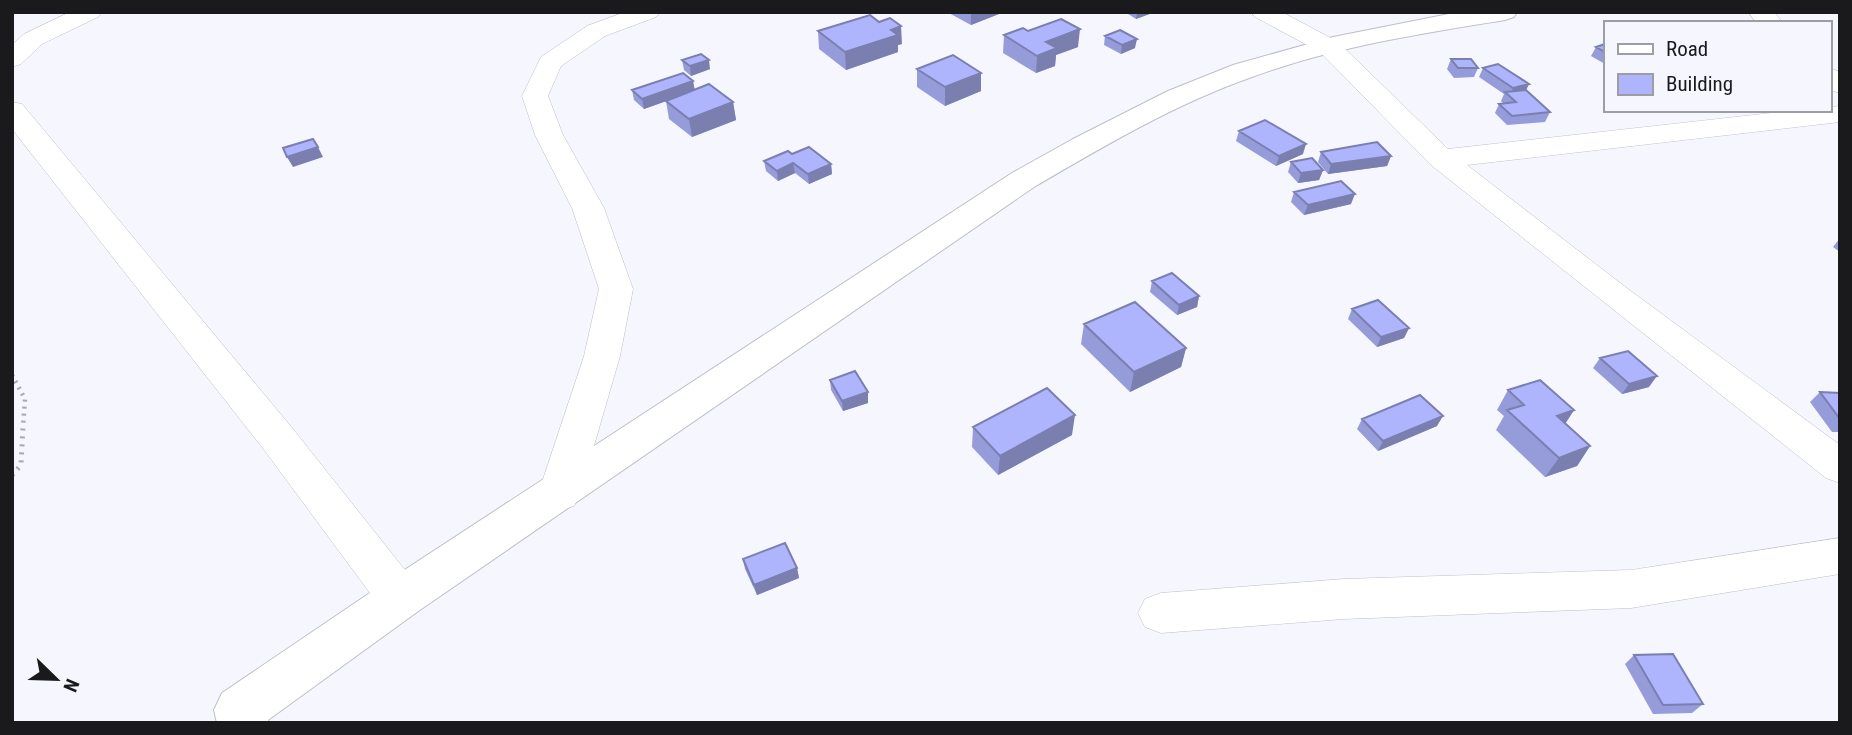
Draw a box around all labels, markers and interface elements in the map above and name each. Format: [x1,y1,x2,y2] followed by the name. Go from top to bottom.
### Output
[1604,21,1831,112] legend
[1666,37,1708,61] text: Road
[1666,72,1733,96] text: Building
[21,644,91,714] north arrow
[58,676,84,695] text: N

